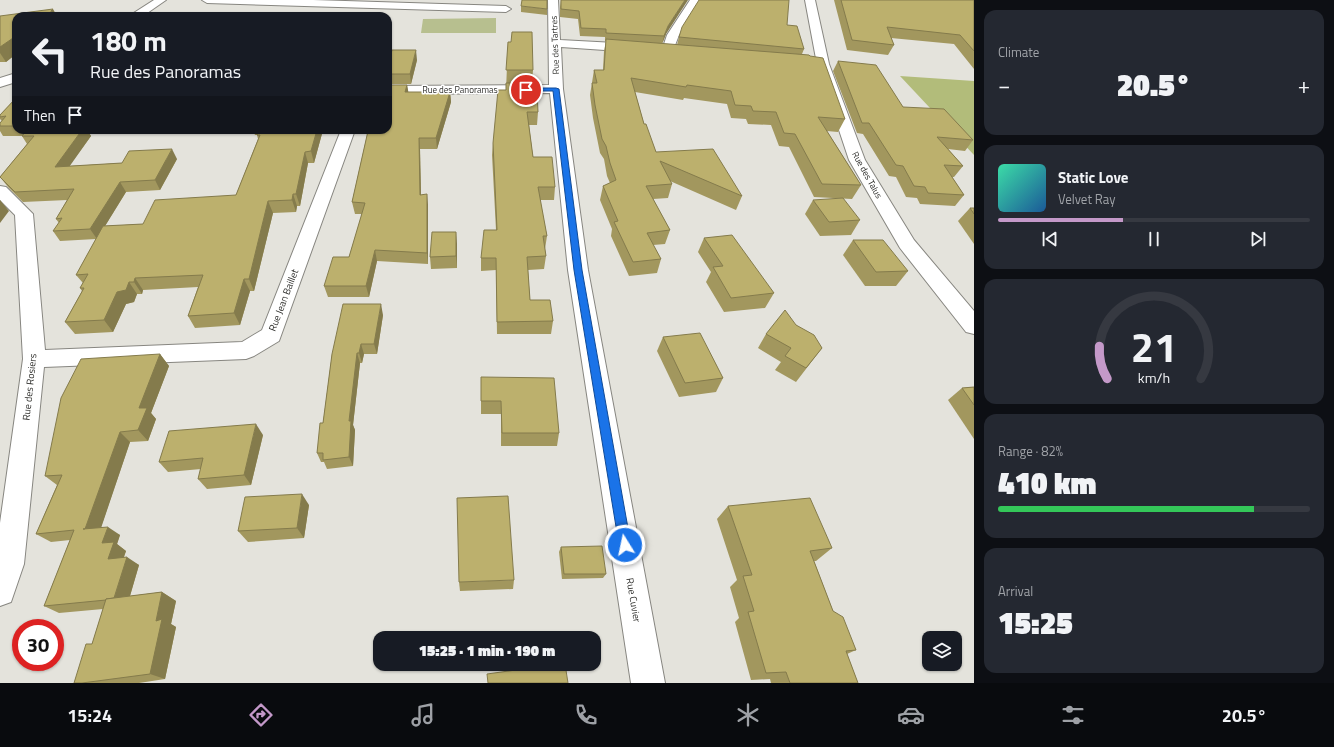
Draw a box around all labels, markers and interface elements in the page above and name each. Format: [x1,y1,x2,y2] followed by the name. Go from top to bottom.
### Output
[547,15,562,75] street label: Rue des Tartres
[90,19,167,62] text: 180 m
[24,28,76,80] icon: left
[998,42,1039,62] text: Climate
[90,58,241,85] text: Rue des Panoramas
[1117,62,1191,108] text: 20.5°
[998,68,1010,102] text: −
[1298,68,1310,102] text: +
[509,73,543,107] pin
[515,79,537,101] icon: arrive
[422,83,498,96] street label: Rue des Panoramas
[24,104,56,127] text: Then
[64,104,86,126] icon: arrive
[849,149,886,201] street label: Rue des Talus
[1058,166,1129,189] text: Static Love
[1058,189,1116,209] text: Velvet Ray
[1039,228,1061,250] icon: previous
[1143,228,1165,250] icon: pause
[1247,228,1269,250] icon: next
[265,266,302,334] street label: Rue Jean Baillet
[1131,315,1177,378] text: 21
[19,352,41,421] street label: Rue des Rosiers
[1138,367,1170,389] text: km/h
[998,441,1063,461] text: Range · 82%
[998,460,1096,506] text: 410 km
[604,524,646,566] position arrow
[622,577,645,624] street label: Rue Cuvier
[998,581,1033,601] text: Arrival
[998,600,1073,646] text: 15:25
[12,619,64,671] speed limit sign: 30
[922,631,962,671] map controls
[922,631,962,671] button: layers
[419,639,555,662] text: 15:25 · 1 min · 190 m
[247,701,275,729] icon: directions
[409,701,437,729] icon: music
[572,701,600,729] icon: phone
[734,701,762,729] icon: climate
[897,701,925,729] icon: car
[1059,701,1087,729] icon: filters
[67,702,112,729] text: 15:24
[1222,702,1267,729] text: 20.5°

